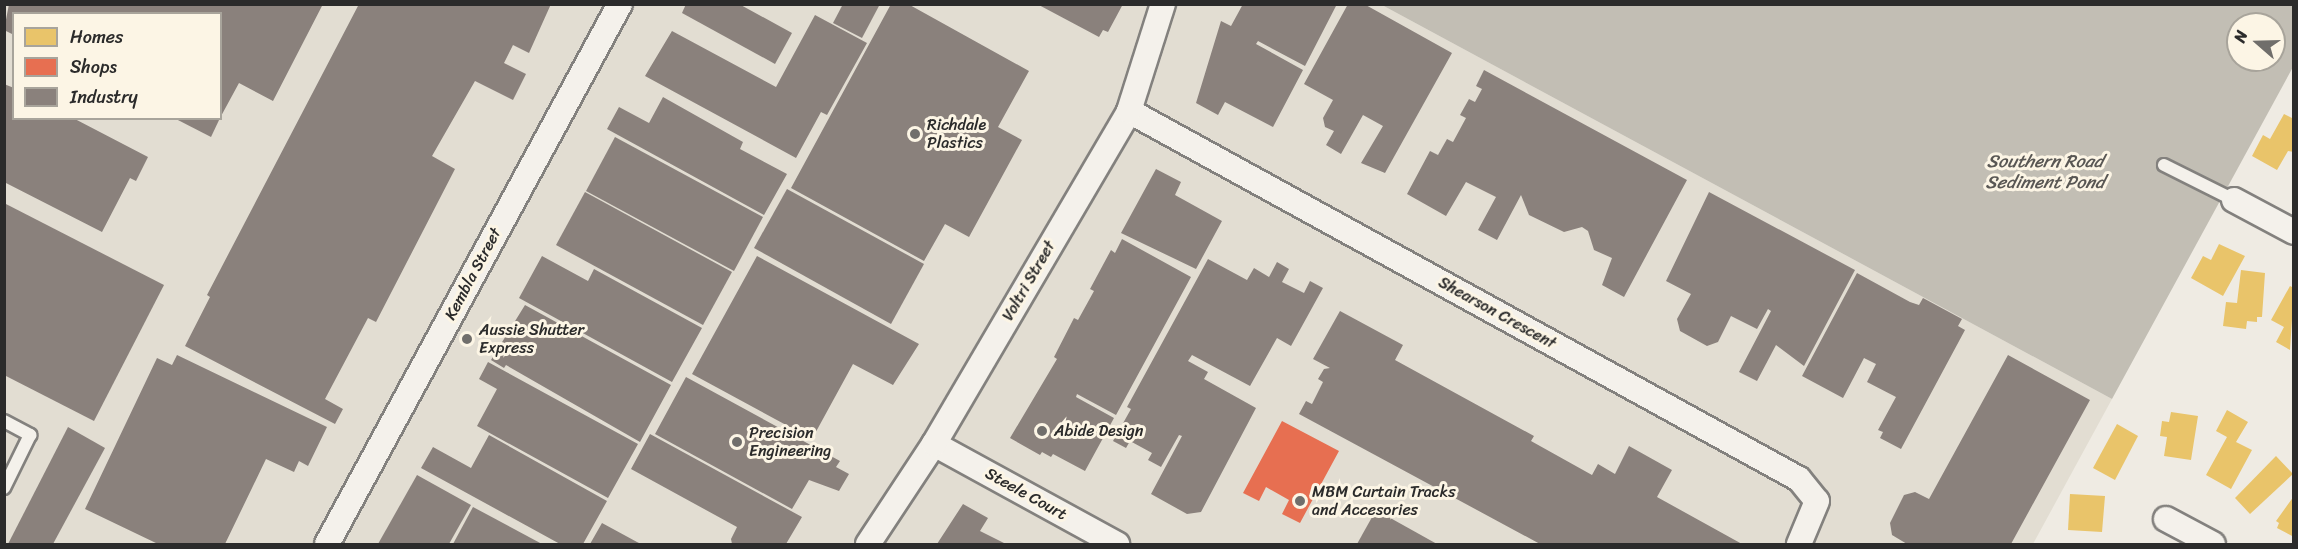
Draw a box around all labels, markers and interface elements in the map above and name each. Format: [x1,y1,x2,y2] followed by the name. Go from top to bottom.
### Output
[12,12,222,120] legend
[2226,12,2286,72] north arrow
[70,21,123,53] text: Homes
[2225,26,2256,47] text: N
[70,51,117,83] text: Shops
[70,81,138,113] text: Industry
[927,115,986,153] place label: Richdale Plastics
[908,127,922,141] marker: Richdale Plastics
[1985,151,2105,194] water label: Southern Road Sediment Pond
[441,224,505,324] street label: Kembla Street
[998,237,1060,325] street label: Voltri Street
[1434,272,1560,354] street label: Shearson Crescent
[479,320,584,358] place label: Aussie Shutter Express
[460,332,474,346] marker: Aussie Shutter Express
[1054,421,1145,441] place label: Abide Design
[749,423,831,461] place label: Precision Engineering
[1035,424,1049,438] marker: Abide Design
[730,435,744,449] marker: Precision Engineering
[982,464,1070,524] street label: Steele Court
[1312,482,1456,520] place label: MBM Curtain Tracks and Accesories
[1293,494,1307,508] marker: MBM Curtain Tracks and Accesories

